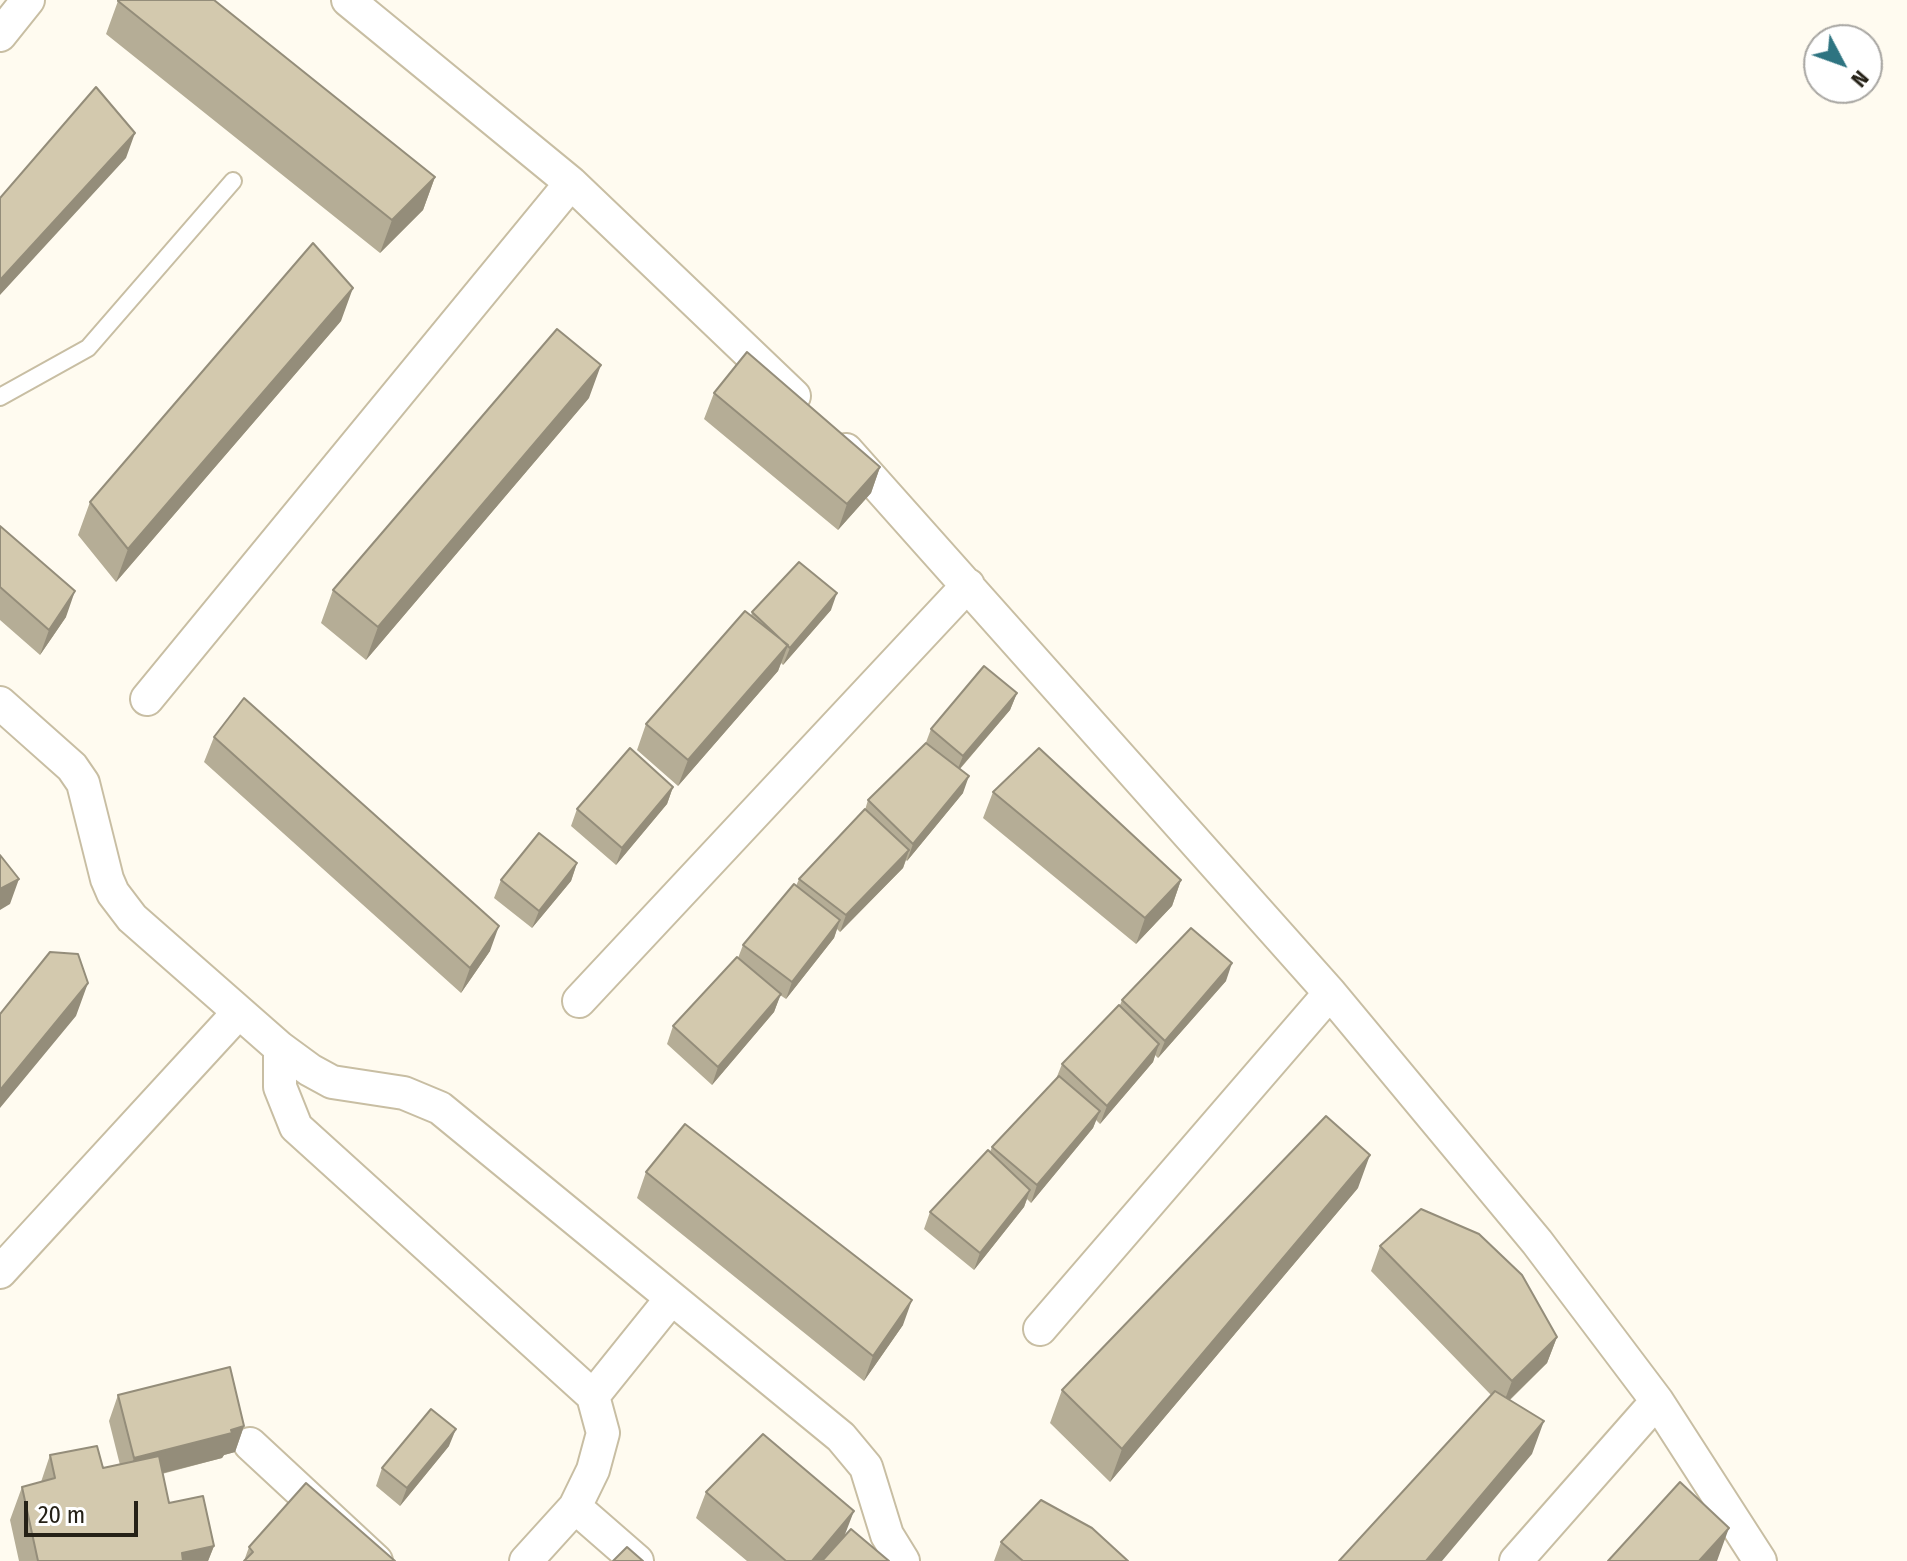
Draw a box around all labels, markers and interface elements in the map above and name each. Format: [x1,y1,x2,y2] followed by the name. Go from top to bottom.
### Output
[1803,24,1883,104] north arrow
[1845,65,1874,93] text: N
[28,1485,142,1535] scale bar
[38,1501,85,1529] text: 20 m

